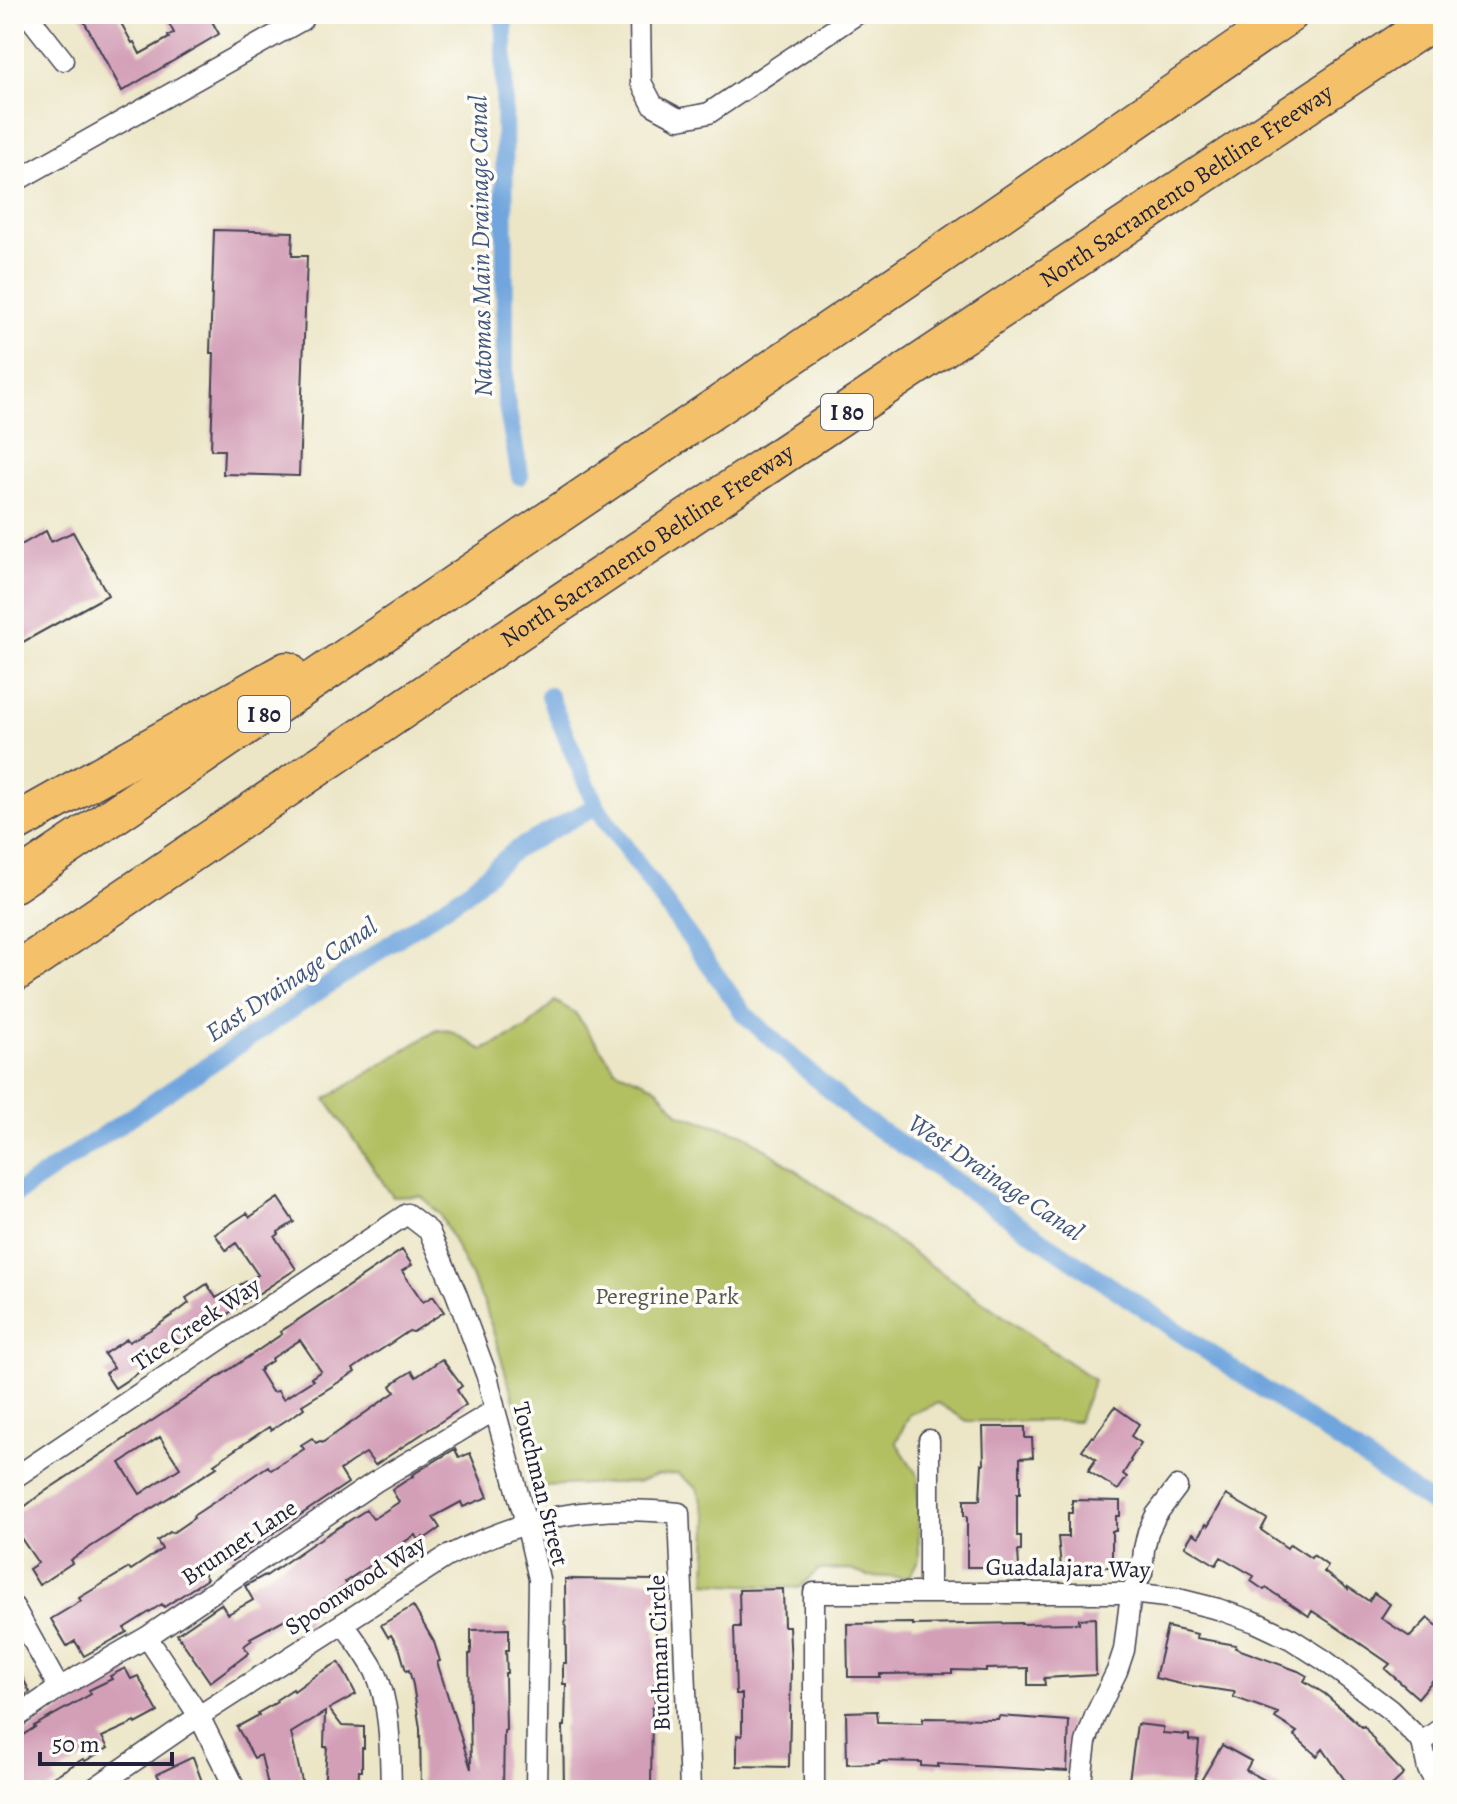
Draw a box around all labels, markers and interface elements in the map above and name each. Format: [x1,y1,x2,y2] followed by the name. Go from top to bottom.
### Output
[1033,76,1339,295] street label: North Sacramento Beltline Freeway
[460,94,501,397] water label: Natomas Main Drainage Canal
[821,394,873,430] road number: I 80
[494,436,800,655] street label: North Sacramento Beltline Freeway
[238,696,290,732] road number: I 80
[198,909,385,1050] water label: East Drainage Canal
[901,1106,1091,1250] water label: West Drainage Canal
[126,1269,267,1379] street label: Tice Creek Way
[595,1280,739,1312] park label: Peregrine Park
[505,1399,577,1569] street label: Touchman Street
[175,1491,303,1593] street label: Brunnet Lane
[278,1527,432,1643] street label: Spoonwood Way
[985,1551,1151,1585] street label: Guadalajara Way
[640,1574,678,1732] street label: Buchman Circle
[40,1716,172,1766] scale bar
[52,1728,100,1760] text: 50 m

